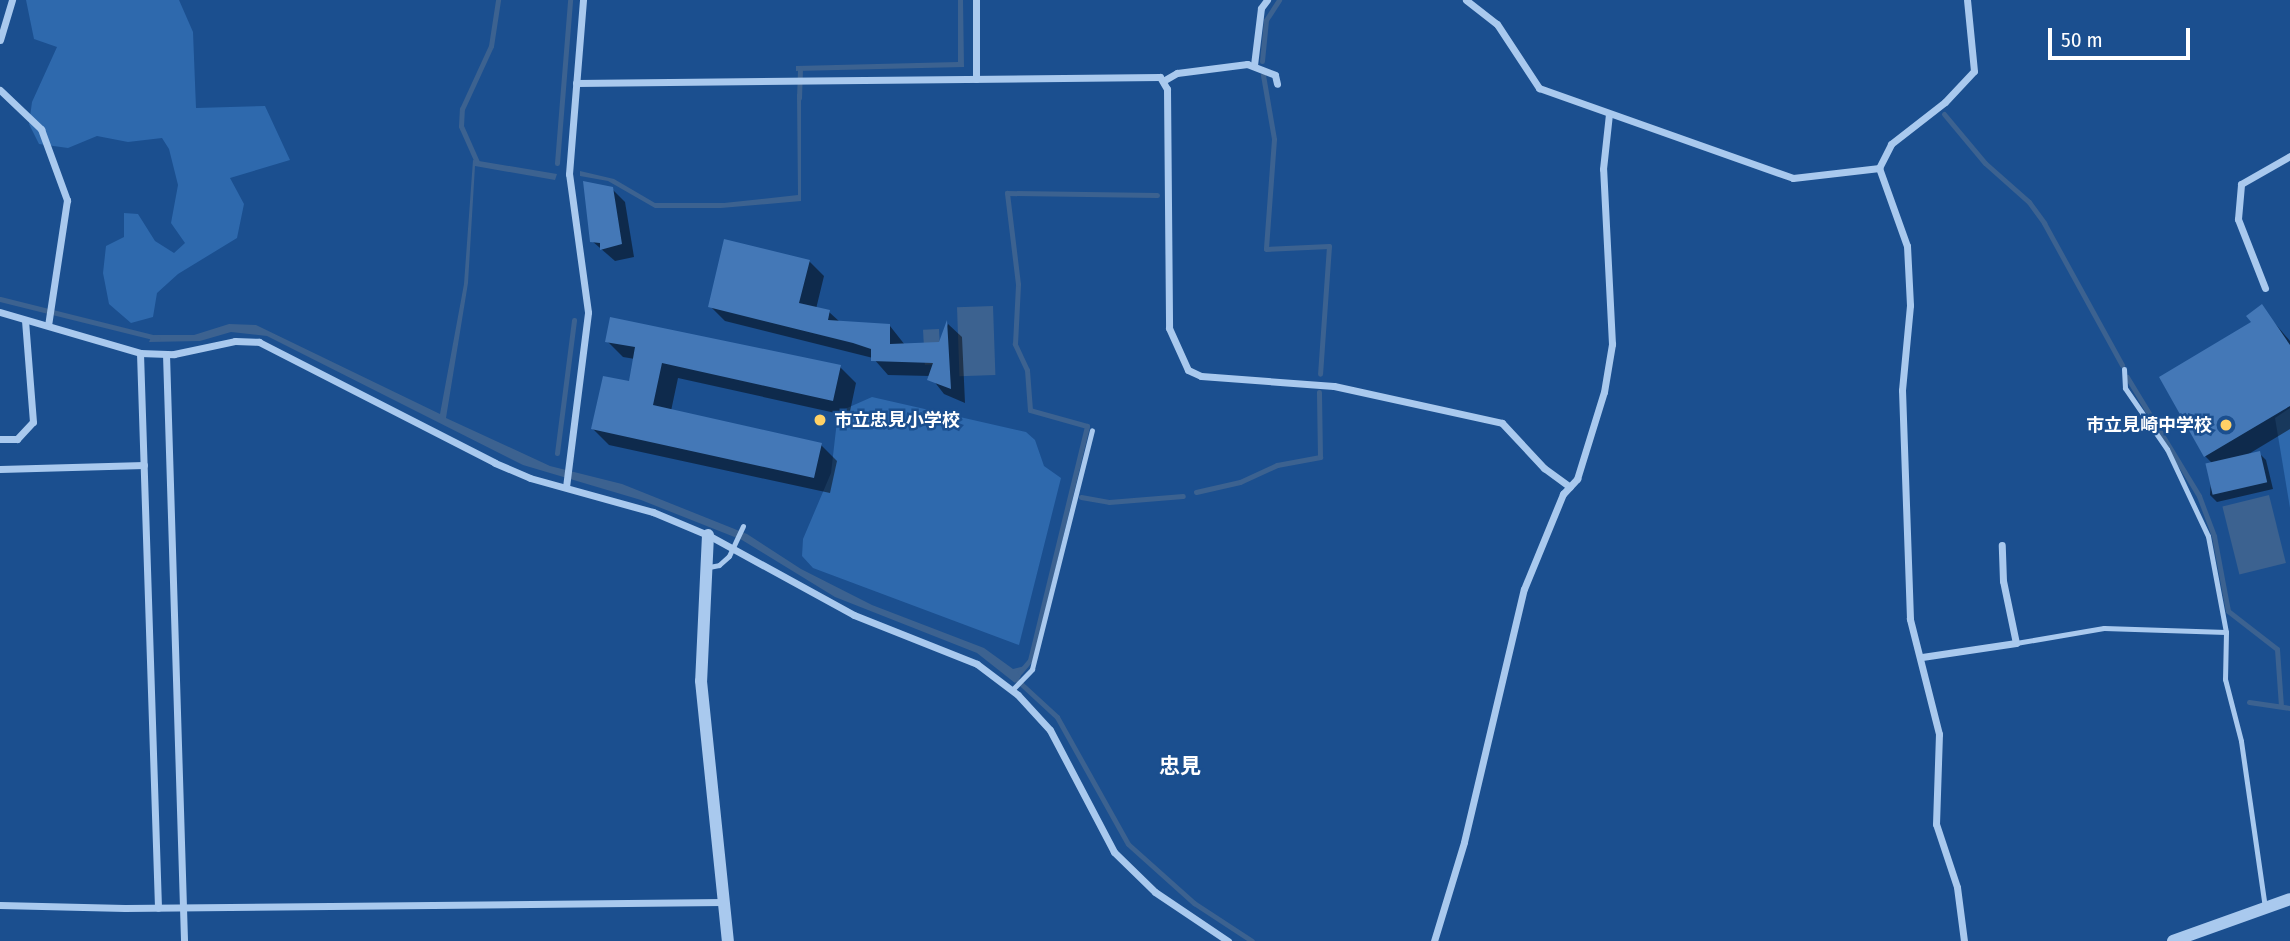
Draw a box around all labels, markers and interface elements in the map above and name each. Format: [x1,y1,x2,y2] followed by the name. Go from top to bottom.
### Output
[2052,14,2194,58] scale bar
[2061,27,2103,53] text: 50 m
[834,409,960,431] place label: 市立忠見小学校
[812,412,828,428] marker: 市立忠見小学校
[2086,414,2212,436] place label: 市立見崎中学校
[2218,417,2234,433] marker: 市立見崎中学校
[1159,753,1201,779] district label: 忠見

